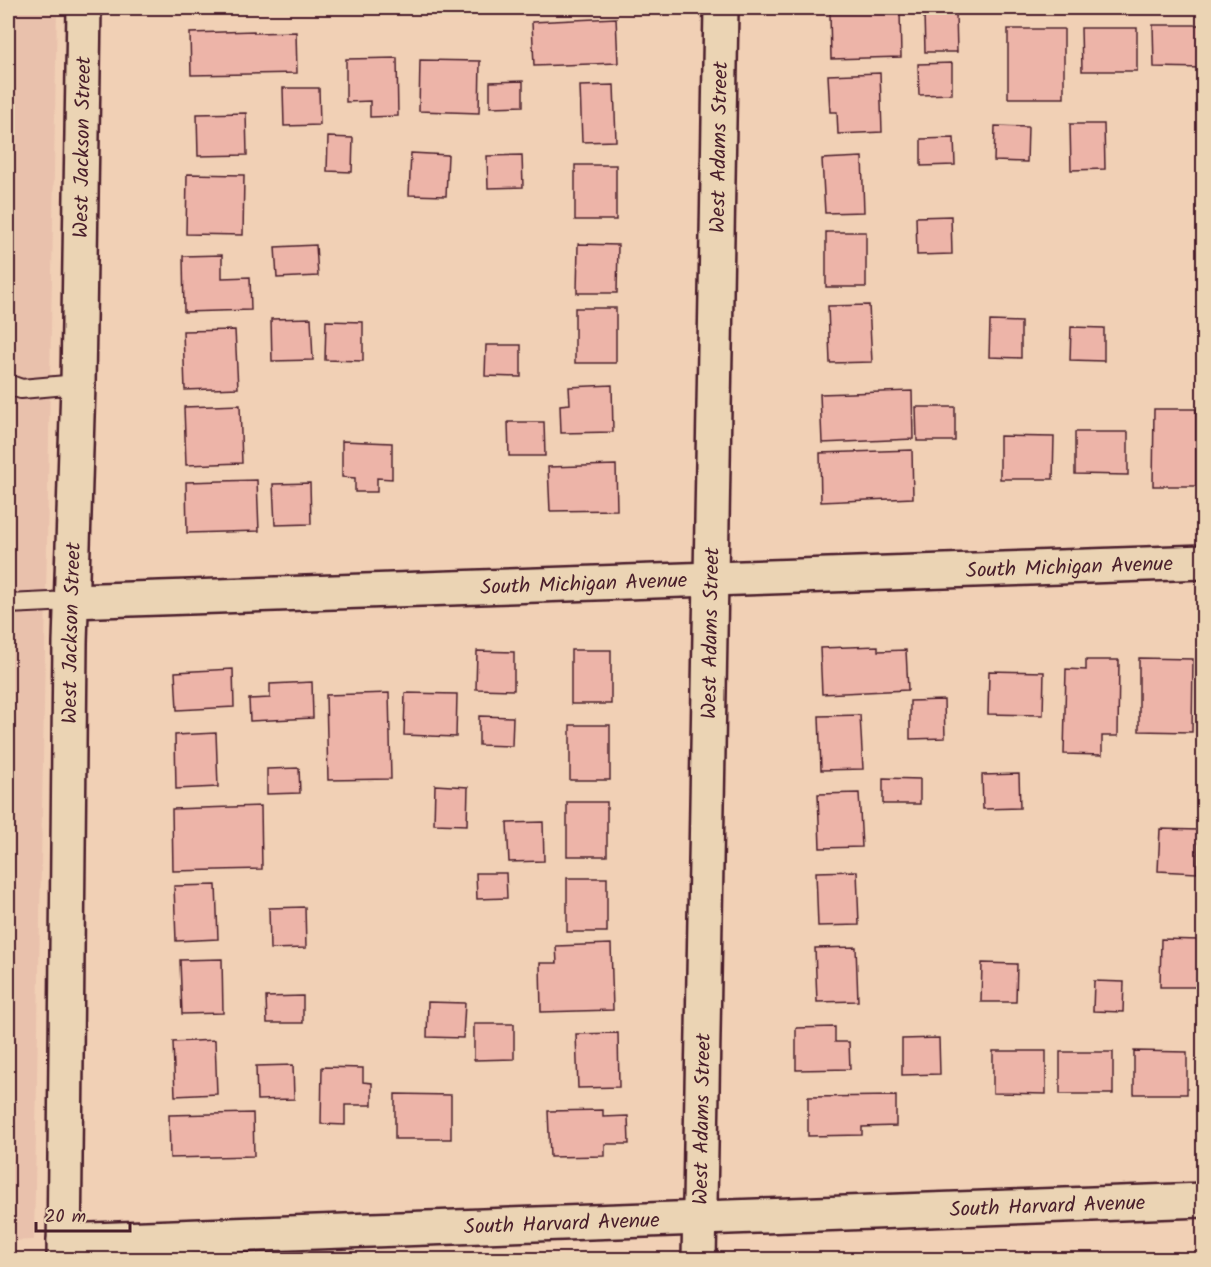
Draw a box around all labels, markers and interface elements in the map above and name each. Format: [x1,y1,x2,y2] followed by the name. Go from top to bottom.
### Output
[65,55,101,238] street label: West Jackson Street
[702,60,738,233] street label: West Adams Street
[54,541,91,724] street label: West Jackson Street
[694,546,730,719] street label: West Adams Street
[965,548,1174,588] street label: South Michigan Avenue
[480,565,688,605] street label: South Michigan Avenue
[685,1032,721,1205] street label: West Adams Street
[949,1187,1146,1227] street label: South Harvard Avenue
[36,1195,130,1233] scale bar
[45,1203,86,1232] text: 20 m
[463,1205,661,1245] street label: South Harvard Avenue

